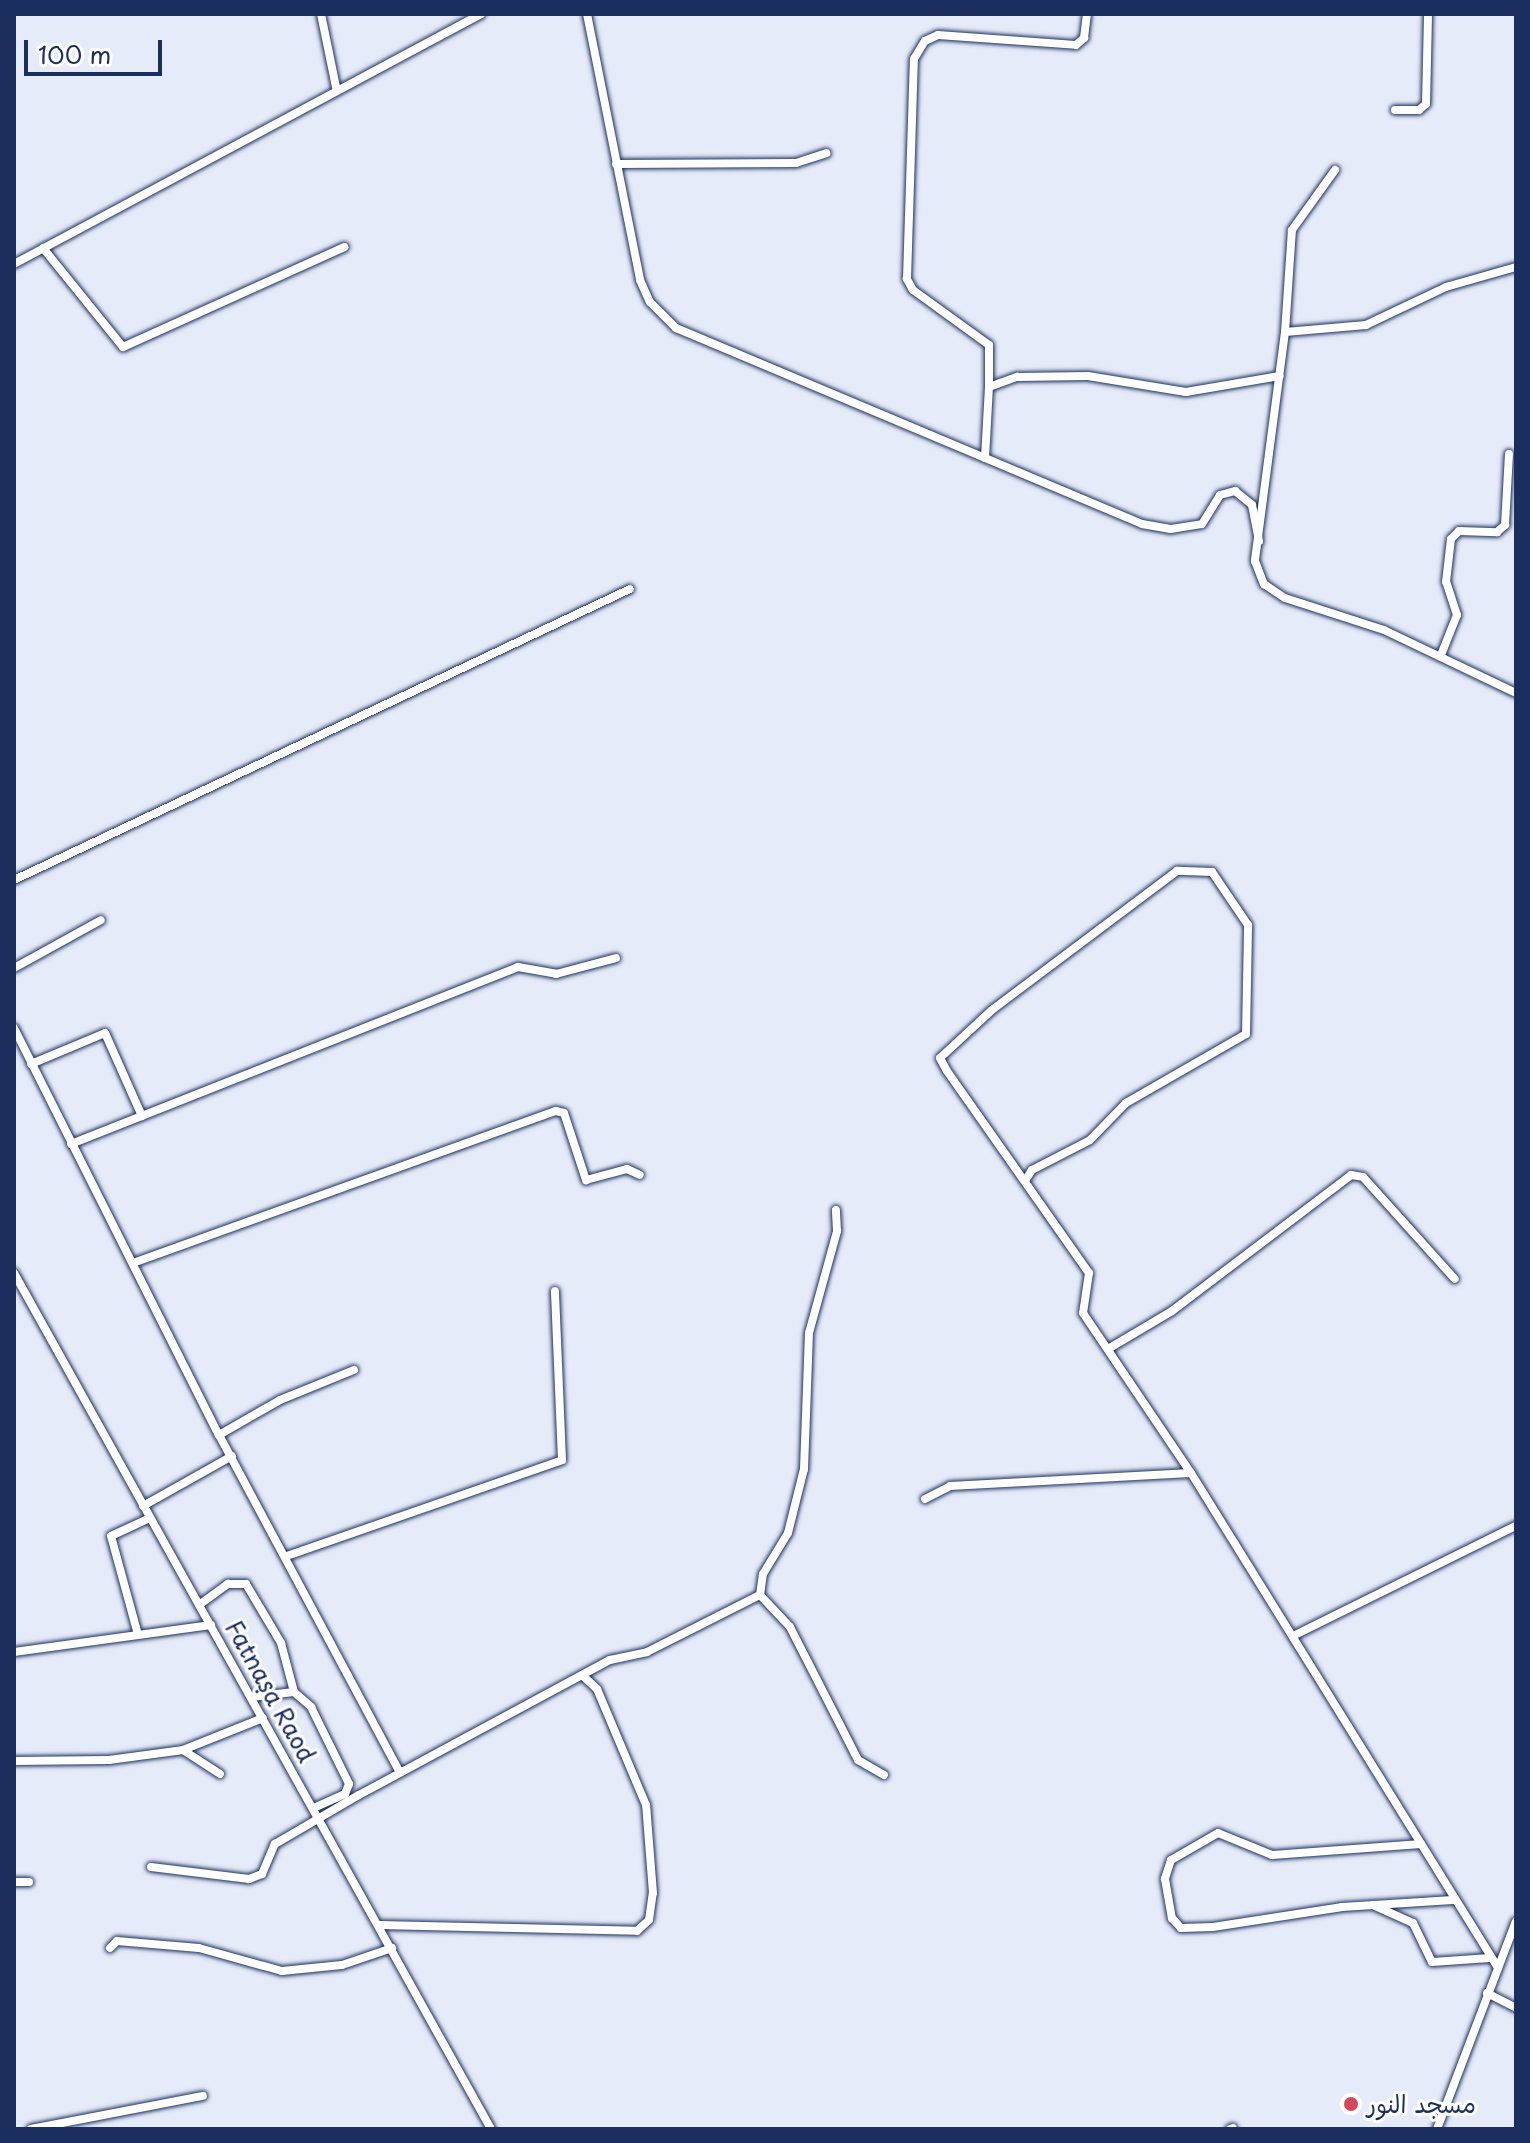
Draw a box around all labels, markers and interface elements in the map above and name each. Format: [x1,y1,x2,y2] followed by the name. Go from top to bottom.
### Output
[28,24,166,74] scale bar
[38,36,111,72] text: 100 m
[220,1614,322,1768] street label: Fatnaṣa Raod
[1367,2090,1476,2118] place label: مسجد النور
[1342,2095,1360,2113] marker: مسجد النور

